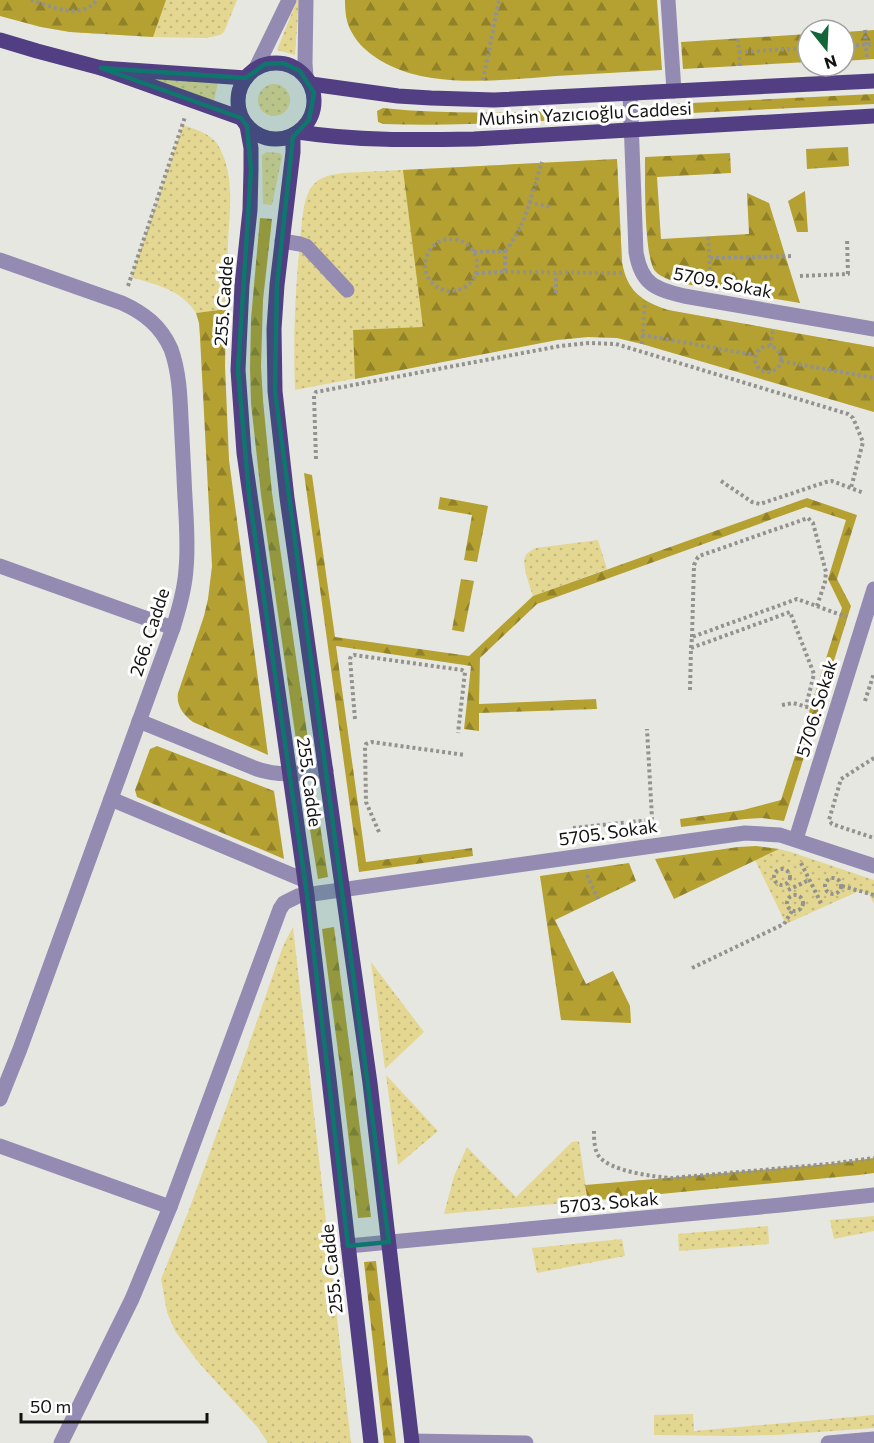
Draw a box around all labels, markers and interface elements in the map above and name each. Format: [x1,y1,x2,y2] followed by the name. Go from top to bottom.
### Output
[796,18,856,78] north arrow
[822,52,839,74] text: N
[478,96,692,130] street label: Muhsin Yazıcıoğlu Caddesi
[209,255,237,347] street label: 255. Cadde
[672,262,774,302] street label: 5709. Sokak
[124,585,174,679] street label: 266. Cadde
[791,657,841,759] street label: 5706. Sokak
[293,736,327,828] street label: 255. Cadde
[557,814,659,850] street label: 5705. Sokak
[559,1187,660,1217] street label: 5703. Sokak
[315,1223,347,1315] street label: 255. Cadde
[21,1386,207,1424] scale bar
[30,1395,71,1417] text: 50 m

